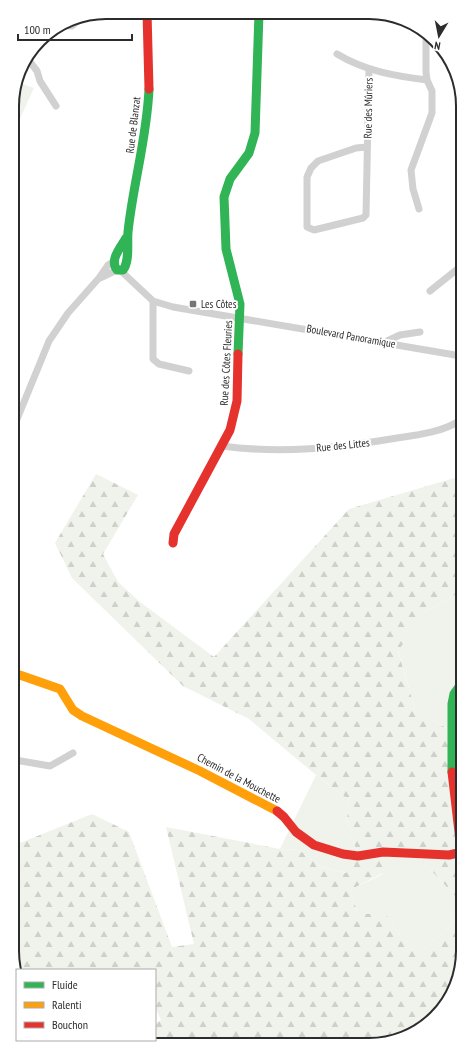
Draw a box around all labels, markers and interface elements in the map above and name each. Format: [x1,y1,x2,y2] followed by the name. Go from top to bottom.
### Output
[18,16,132,42] scale bar
[419,16,459,56] north arrow
[24,22,51,37] text: 100 m
[433,38,441,53] text: N
[360,77,376,138] street label: Rue des Mûriers
[123,96,143,154] street label: Rue de Blanzat
[201,297,237,311] place label: Les Côtes
[188,299,198,309] marker: Les Côtes
[217,320,235,406] street label: Rue des Côtes Fleuries
[305,321,397,351] street label: Boulevard Panoramique
[316,435,371,455] street label: Rue des Littes
[195,750,283,806] street label: Chemin de la Mouchette
[16,969,156,1041] legend
[52,977,78,992] text: Fluide
[52,997,81,1012] text: Ralenti
[52,1017,88,1032] text: Bouchon

